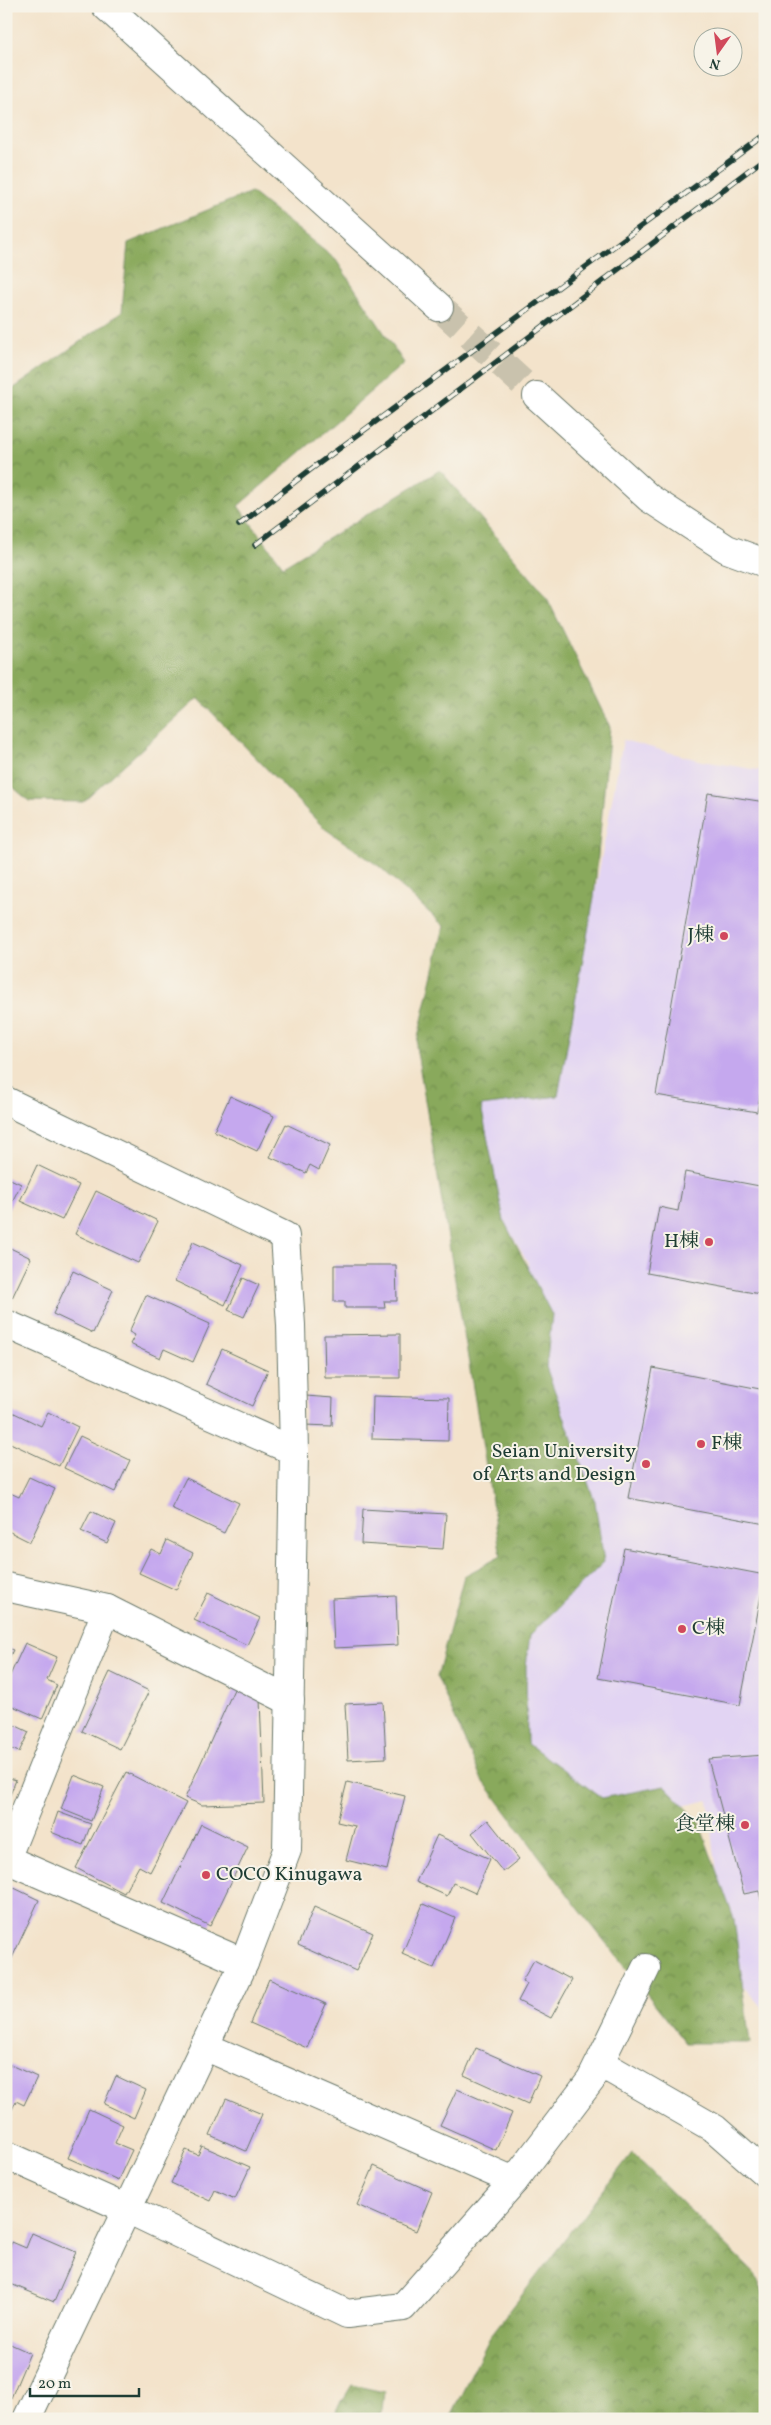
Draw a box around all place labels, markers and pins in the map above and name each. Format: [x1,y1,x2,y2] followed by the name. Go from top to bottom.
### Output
[687,922,714,950] place label: J棟
[718,930,730,942] marker: J棟
[664,1228,699,1256] place label: H棟
[703,1236,715,1248] marker: H棟
[711,1430,742,1458] place label: F棟
[472,1438,636,1489] place label: Seian University of Arts and Design
[695,1438,707,1450] marker: F棟
[640,1458,652,1470] marker: Seian University of Arts and Design
[692,1615,725,1643] place label: C棟
[676,1623,688,1635] marker: C棟
[675,1811,735,1839] place label: 食堂棟
[739,1819,751,1831] marker: 食堂棟
[216,1861,362,1889] place label: COCO Kinugawa
[200,1869,212,1881] marker: COCO Kinugawa

